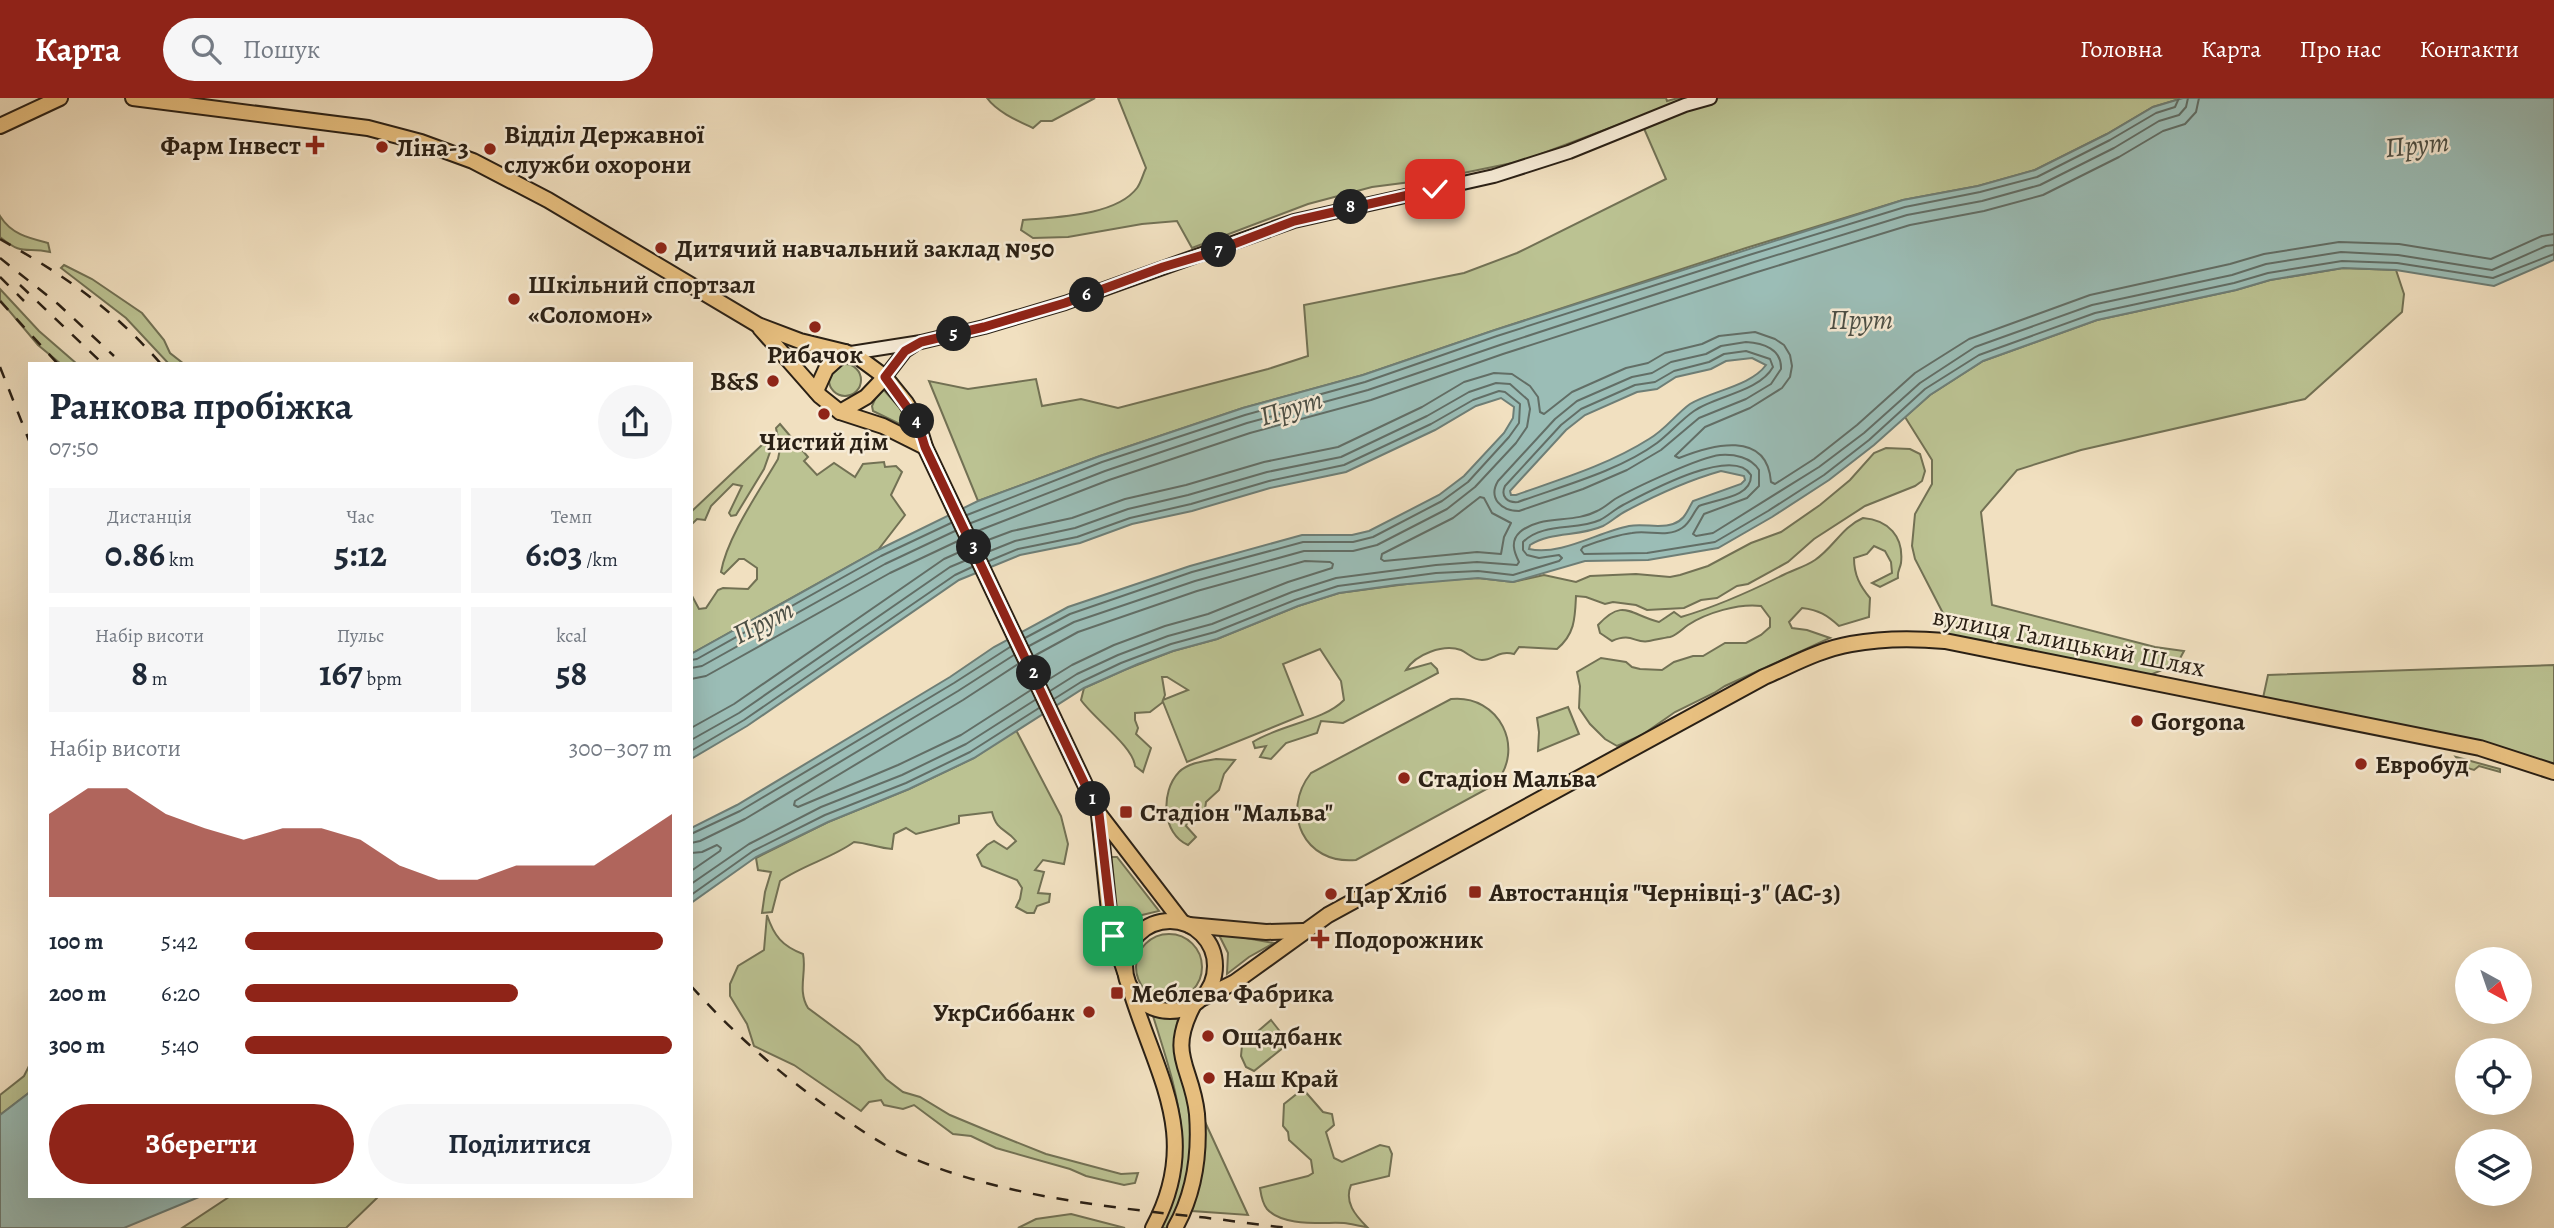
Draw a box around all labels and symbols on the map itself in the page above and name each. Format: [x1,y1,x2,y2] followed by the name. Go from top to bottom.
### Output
[504,117,705,182] place label: Відділ Державної служби охорони
[2383,123,2451,167] water label: Прут
[161,128,301,163] place label: Фарм Інвест
[396,130,469,165] place label: Ліна-3
[307,137,323,153] marker: Фарм Інвест
[374,139,390,155] marker: Ліна-3
[482,141,498,157] marker: Відділ Державної служби охорони
[1405,159,1465,219] pin
[1334,190,1368,224] pin: 8
[675,231,1054,266] place label: Дитячий навчальний заклад №50
[1202,232,1236,268] pin: 7
[653,240,669,256] marker: Дитячий навчальний заклад №50
[528,267,756,332] place label: Шкільний спортзал «Соломон»
[1070,278,1104,312] pin: 6
[506,291,522,307] marker: Шкільний спортзал «Соломон»
[1829,301,1893,339] water label: Прут
[936,316,972,352] pin: 5
[807,319,823,335] marker: Рибачок
[767,337,863,372] place label: Рибачок
[710,364,759,399] place label: B&S
[765,373,781,389] marker: B&S
[1255,380,1327,436] water label: Прут
[900,404,934,438] pin: 4
[816,406,832,422] marker: Чистий дім
[760,424,888,459] place label: Чистий дім
[956,530,992,564] pin: 3
[726,591,800,653] water label: Прут
[1930,598,2208,686] street label: вулиця Галицький Шлях
[1016,656,1052,690] pin: 2
[2151,704,2246,739] place label: Gorgona
[2129,713,2145,729] marker: Gorgona
[2375,747,2469,782] place label: Евробуд
[2353,756,2369,772] marker: Евробуд
[1418,761,1597,796] place label: Стадіон Мальва
[1396,770,1412,786] marker: Стадіон Мальва
[1076,782,1110,816] pin: 1
[1140,795,1333,830] place label: Стадіон "Мальва"
[1118,804,1134,820] marker: Стадіон "Мальва"
[1488,875,1841,910] place label: Автостанція "Чернівці-3" (АС-3)
[1345,877,1447,912] place label: Цар Хліб
[1467,884,1483,900] marker: Автостанція "Чернівці-3" (АС-3)
[1323,886,1339,902] marker: Цар Хліб
[1083,906,1143,966] pin
[1334,922,1484,957] place label: Подорожник
[1312,931,1328,947] marker: Подорожник
[2455,947,2532,1024] north arrow
[1131,976,1334,1011] place label: Меблева Фабрика
[1109,985,1125,1001] marker: Меблева Фабрика
[933,995,1075,1030] place label: УкрСиббанк
[1081,1004,1097,1020] marker: УкрСиббанк
[1222,1019,1342,1054] place label: Ощадбанк
[1200,1028,1216,1044] marker: Ощадбанк
[1223,1061,1339,1096] place label: Наш Край
[1201,1070,1217,1086] marker: Наш Край

